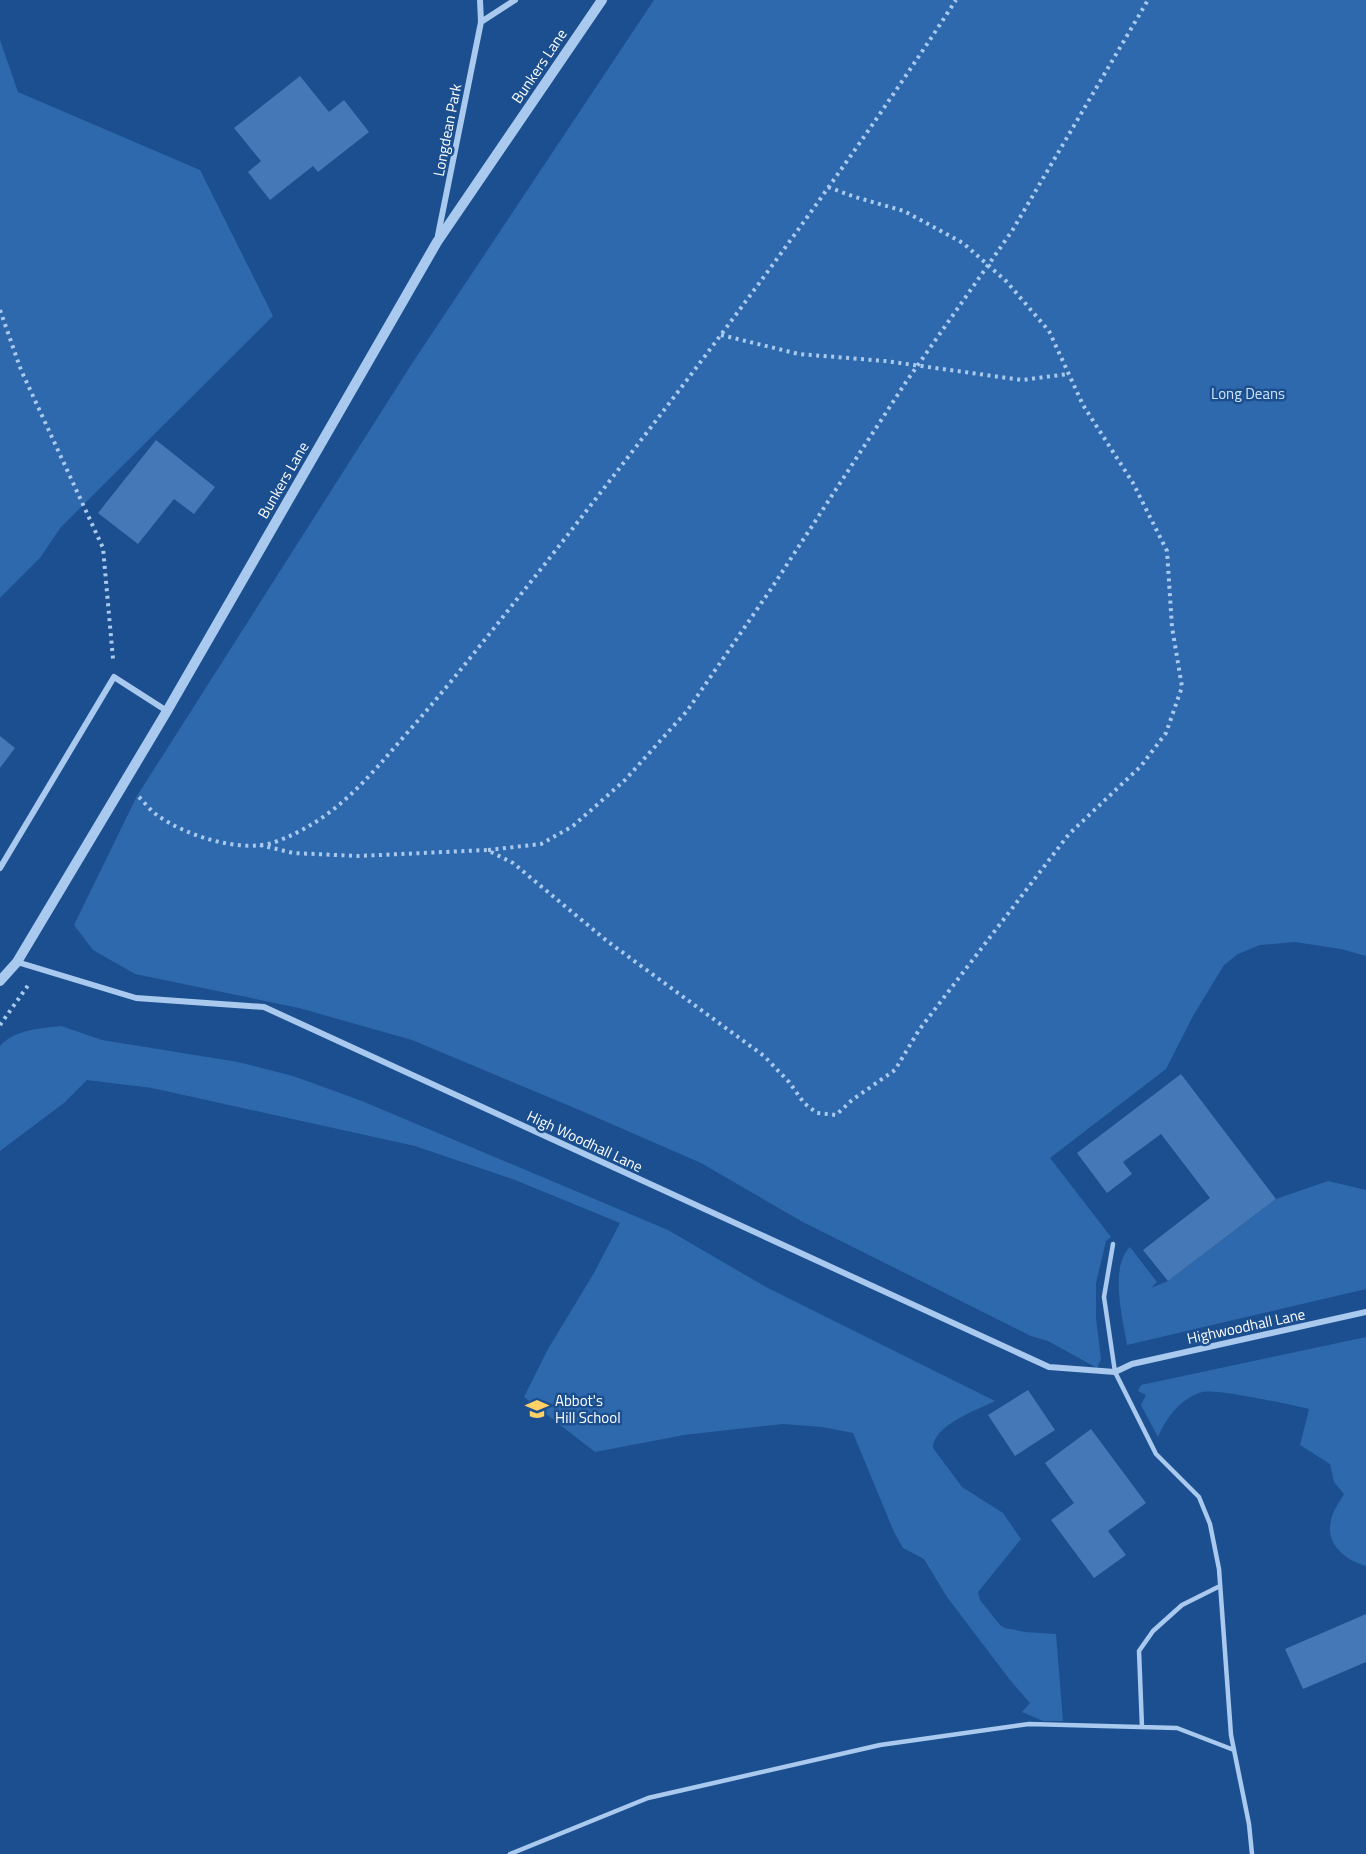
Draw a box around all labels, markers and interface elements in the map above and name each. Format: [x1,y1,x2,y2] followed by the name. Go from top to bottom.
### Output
[506,24,572,108] street label: Bunkers Lane
[427,82,467,178] street label: Longdean Park
[1211,382,1285,405] park label: Long Deans
[252,437,314,523] street label: Bunkers Lane
[523,1104,647,1178] street label: High Woodhall Lane
[1185,1302,1307,1350] street label: Highwoodhall Lane
[555,1389,621,1429] place label: Abbot's Hill School
[524,1396,550,1422] school or university icon: Abbot's Hill School

